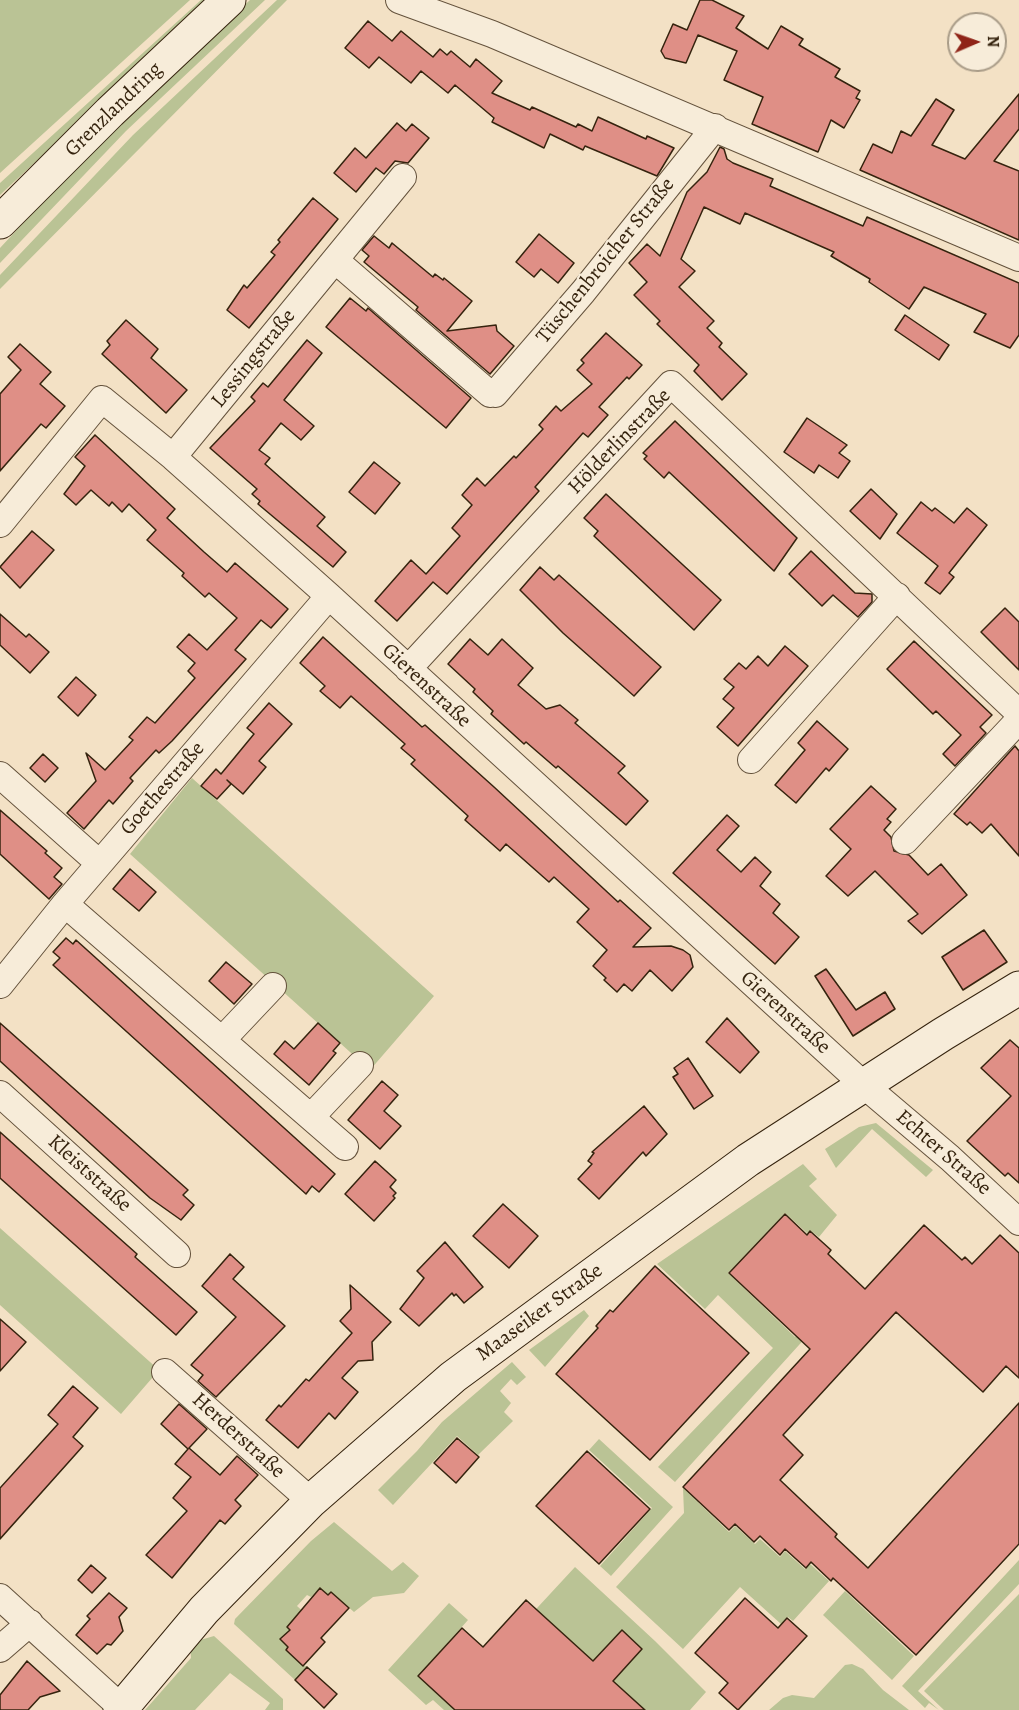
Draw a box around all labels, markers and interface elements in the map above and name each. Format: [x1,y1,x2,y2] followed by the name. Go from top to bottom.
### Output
[947,12,1007,72] north arrow
[982,35,1004,48] text: N
[60,57,168,163] street label: Grenzlandring
[531,173,681,349] street label: Tüschenbroicher Straße
[207,305,301,413] street label: Lessingstraße
[563,384,677,500] street label: Hölderlinstraße
[376,638,476,734] street label: Gierenstraße
[115,737,211,841] street label: Goethestraße
[735,966,835,1060] street label: Gierenstraße
[890,1105,996,1201] street label: Echter Straße
[42,1130,136,1218] street label: Kleiststraße
[472,1259,608,1367] street label: Maaseiker Straße
[186,1388,290,1484] street label: Herderstraße

